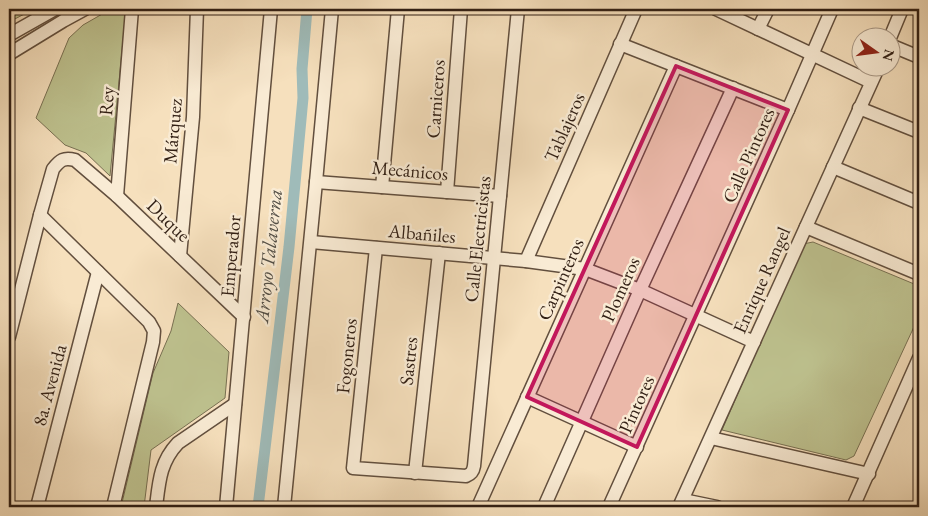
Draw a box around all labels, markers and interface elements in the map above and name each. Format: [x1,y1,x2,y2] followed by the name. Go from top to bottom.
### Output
[850,28,900,78] north arrow
[878,47,899,63] text: N
[420,59,451,139] street label: Carniceros
[93,85,120,117] street label: Rey
[538,89,591,166] street label: Tablajeros
[157,97,188,165] street label: Márquez
[716,104,781,207] street label: Calle Pintores
[371,155,449,186] street label: Mecánicos
[458,175,497,303] street label: Calle Electricistas
[248,188,288,326] water label: Arroyo Talaverna
[141,193,196,247] street label: Duque
[214,213,247,298] street label: Emperador
[386,218,457,249] street label: Albañiles
[727,223,796,337] street label: Enrique Rangel
[531,234,590,324] street label: Carpinteros
[595,253,646,326] street label: Plomeros
[330,317,363,395] street label: Fogoneros
[394,336,423,386] street label: Sastres
[27,341,73,429] street label: 8a. Avenida
[613,372,660,437] street label: Pintores

